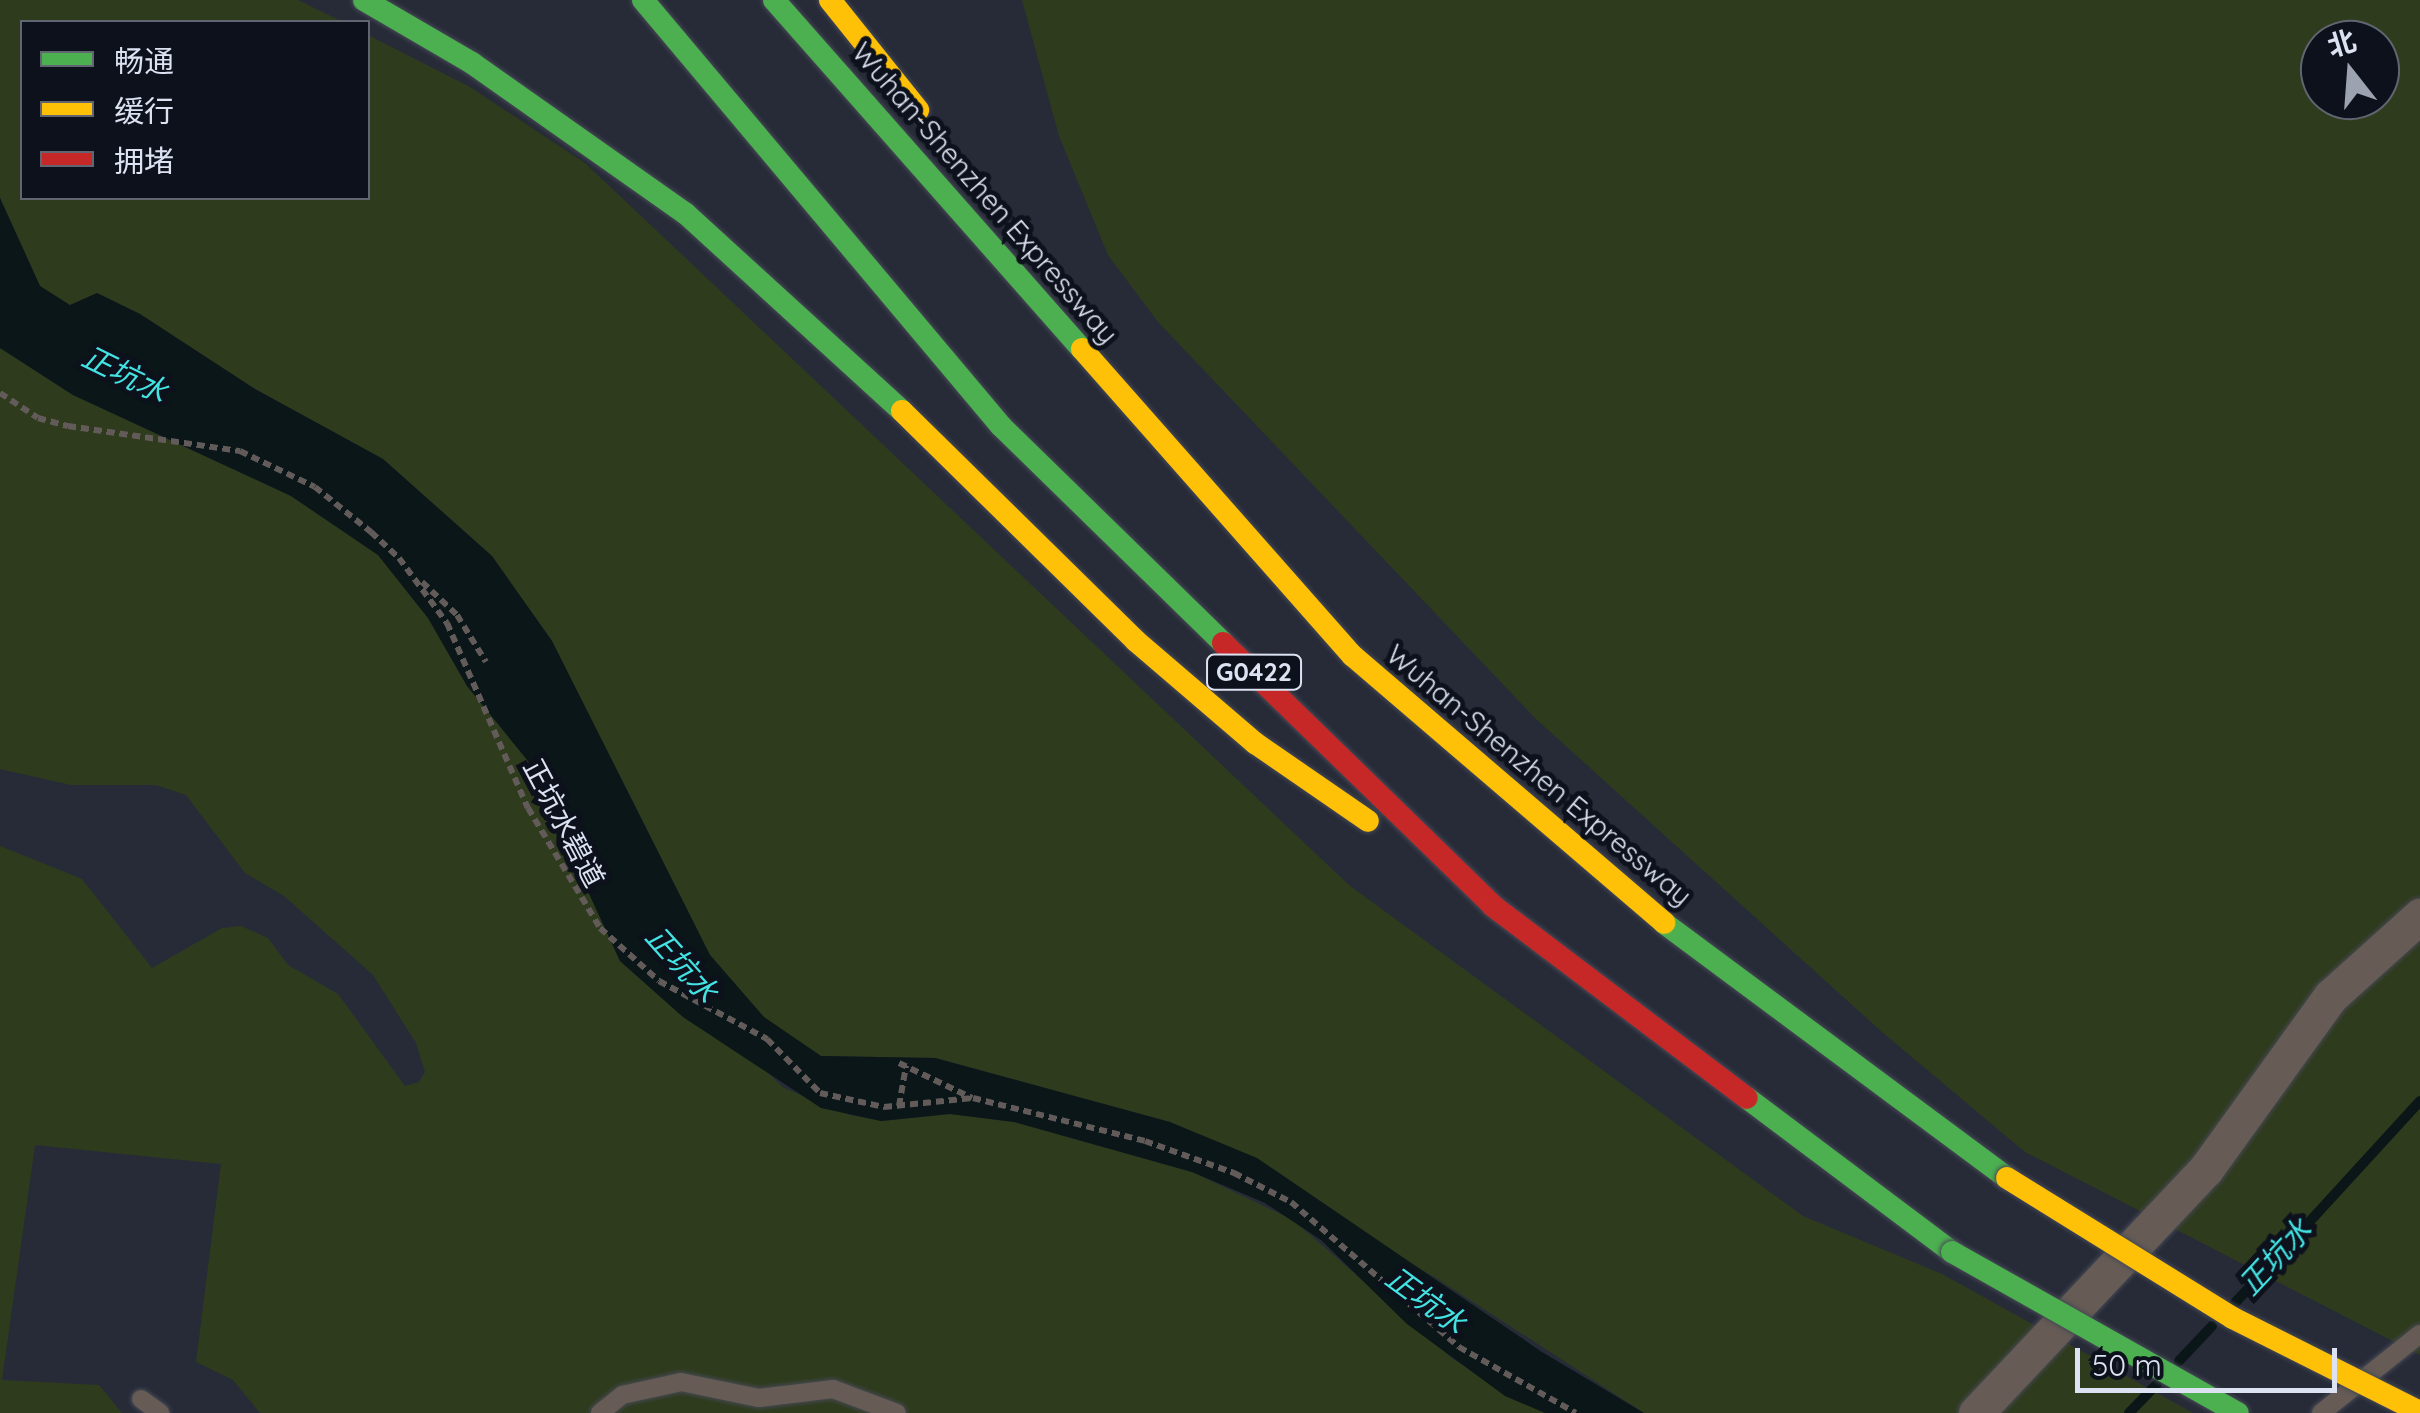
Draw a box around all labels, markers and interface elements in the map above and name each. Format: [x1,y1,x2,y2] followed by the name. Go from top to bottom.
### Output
[20,20,370,200] legend
[2300,20,2400,120] north arrow
[2323,22,2360,64] text: 北
[845,36,1125,350] street label: Wuhan-Shenzhen Expressway
[114,42,174,80] text: 畅通
[114,92,174,130] text: 缓行
[114,142,174,180] text: 拥堵
[77,338,173,410] water label: 正坑水
[1380,637,1698,913] street label: Wuhan-Shenzhen Expressway
[1204,652,1304,692] road number: G0422
[516,753,612,893] street label: 正坑水碧道
[639,919,725,1009] water label: 正坑水
[2231,1212,2319,1302] water label: 正坑水
[1379,1259,1473,1341] water label: 正坑水
[2080,1328,2342,1390] scale bar
[2092,1346,2162,1384] text: 50 m

